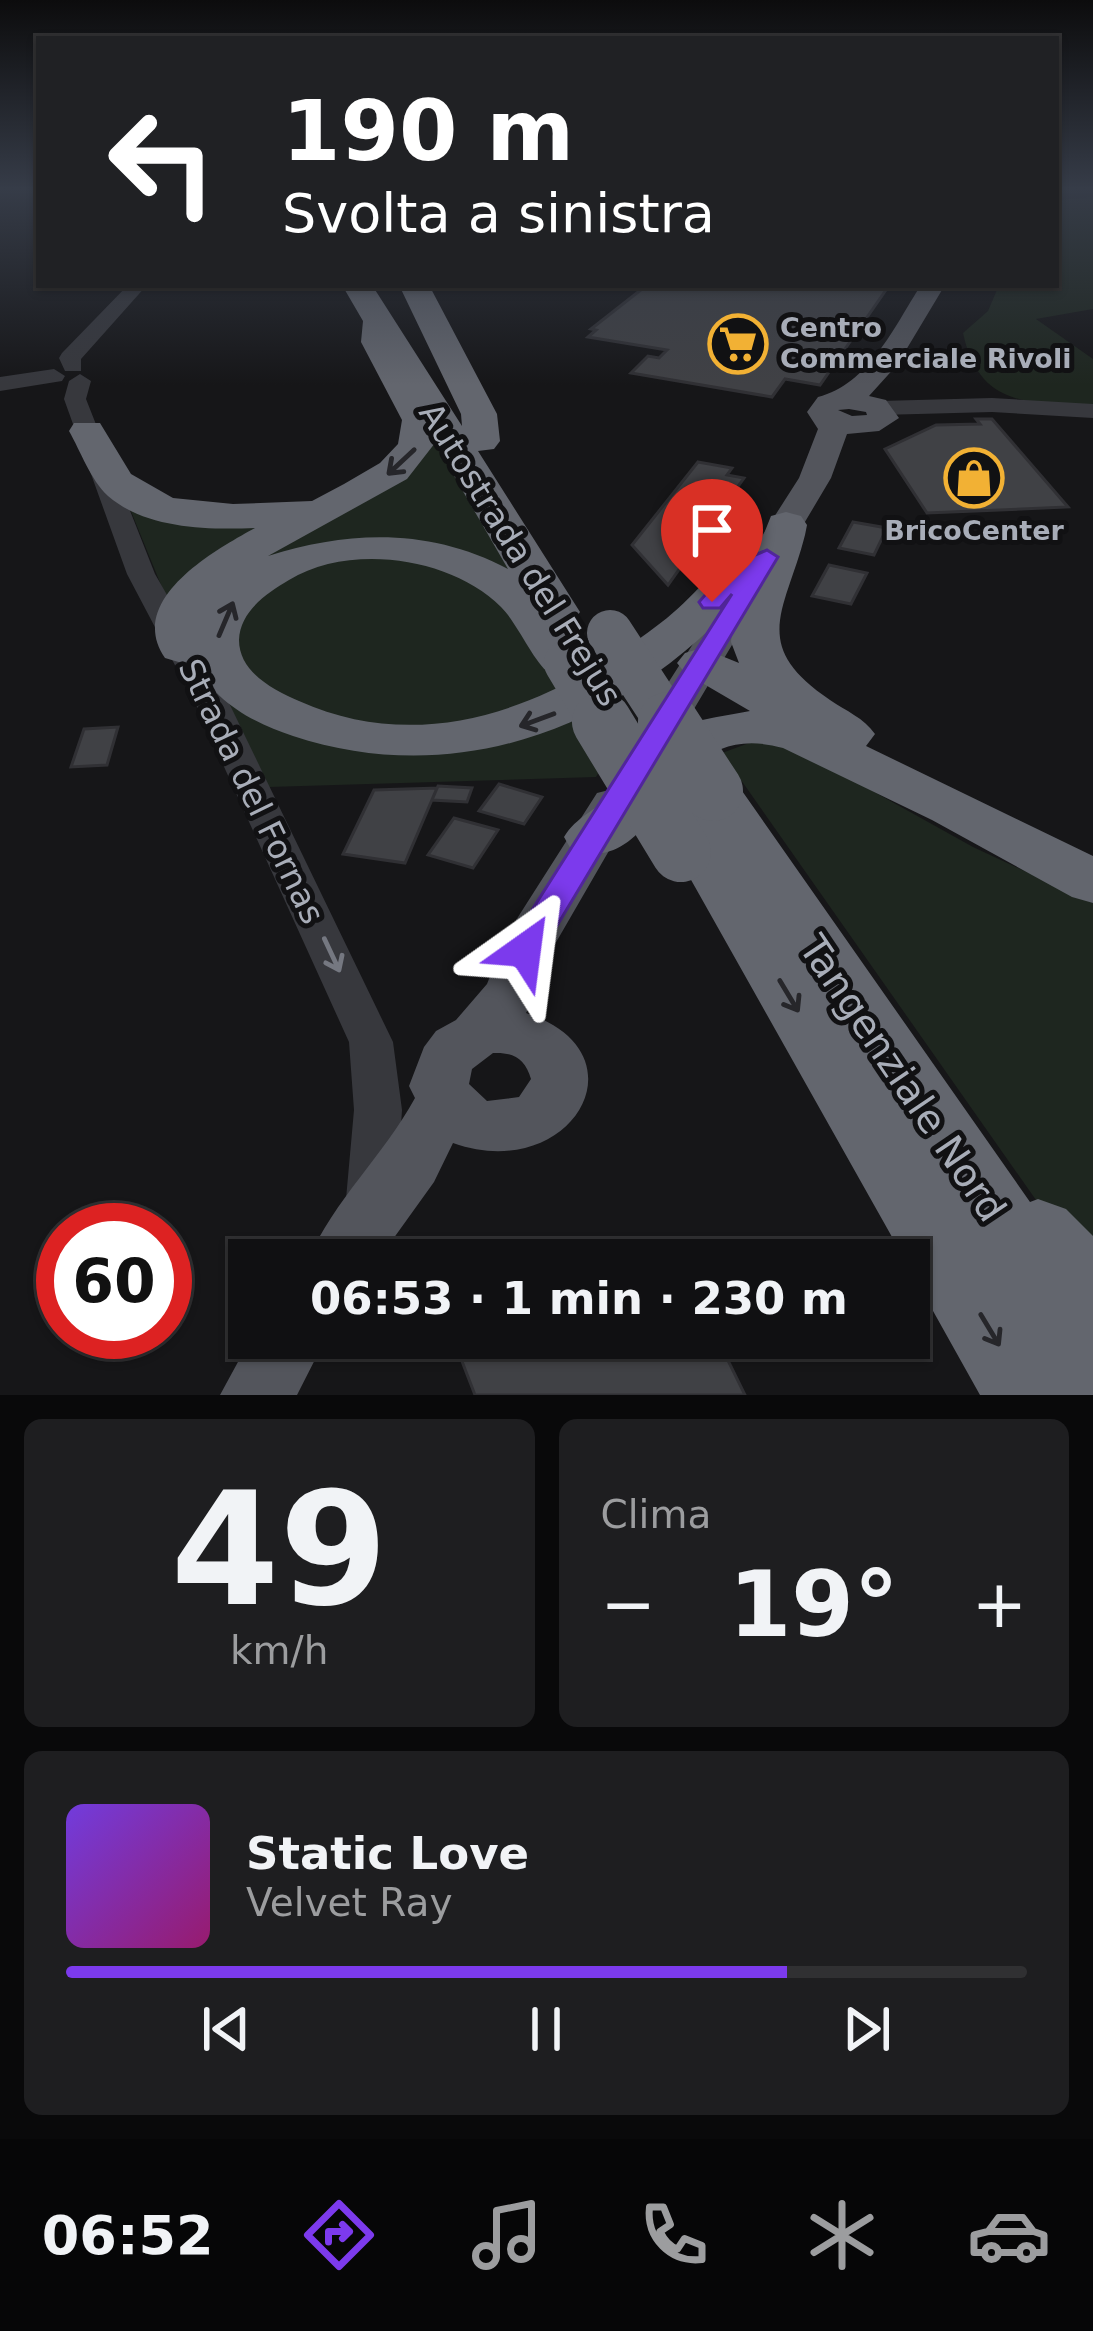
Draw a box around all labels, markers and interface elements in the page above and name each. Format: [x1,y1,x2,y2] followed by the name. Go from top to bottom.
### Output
[282,82,574,180] text: 190 m
[84,84,240,240] icon: left
[282,182,715,245] text: Svolta a sinistra
[780,312,1071,374] place label: Centro Commerciale Rivoli
[707,313,769,375] supermarket icon: Centro Commerciale Rivoli
[411,395,630,713] street label: Autostrada del Frejus
[387,447,417,476] one-way arrow
[943,447,1005,509] shop icon: BricoCenter
[661,479,763,602] pin
[679,497,745,563] icon: arrive
[884,515,1064,546] place label: BricoCenter
[216,602,238,638] one-way arrow
[171,653,333,930] street label: Strada del Fornas
[519,710,556,732] one-way arrow
[462,887,588,1013] position arrow
[790,926,1015,1230] street label: Tangenziale Nord
[322,936,344,972] one-way arrow
[777,978,801,1012] one-way arrow
[36,1203,192,1359] speed limit sign: 60
[310,1272,848,1325] text: 06:53 · 1 min · 230 m
[978,1312,1002,1346] one-way arrow
[171,1459,388,1641] text: 49
[601,1492,711,1537] text: Clima
[729,1552,899,1657] text: 19°
[601,1566,656,1643] text: −
[972,1566,1027,1643] text: +
[230,1628,328,1673] text: km/h
[246,1827,529,1880] text: Static Love
[246,1880,452,1925] text: Velvet Ray
[193,1996,259,2062] icon: previous
[513,1996,579,2062] icon: pause
[834,1996,900,2062] icon: next
[297,2193,381,2277] icon: directions
[465,2193,549,2277] icon: music
[632,2193,716,2277] icon: phone
[800,2193,884,2277] icon: climate
[967,2193,1051,2277] icon: car
[42,2204,214,2267] text: 06:52

